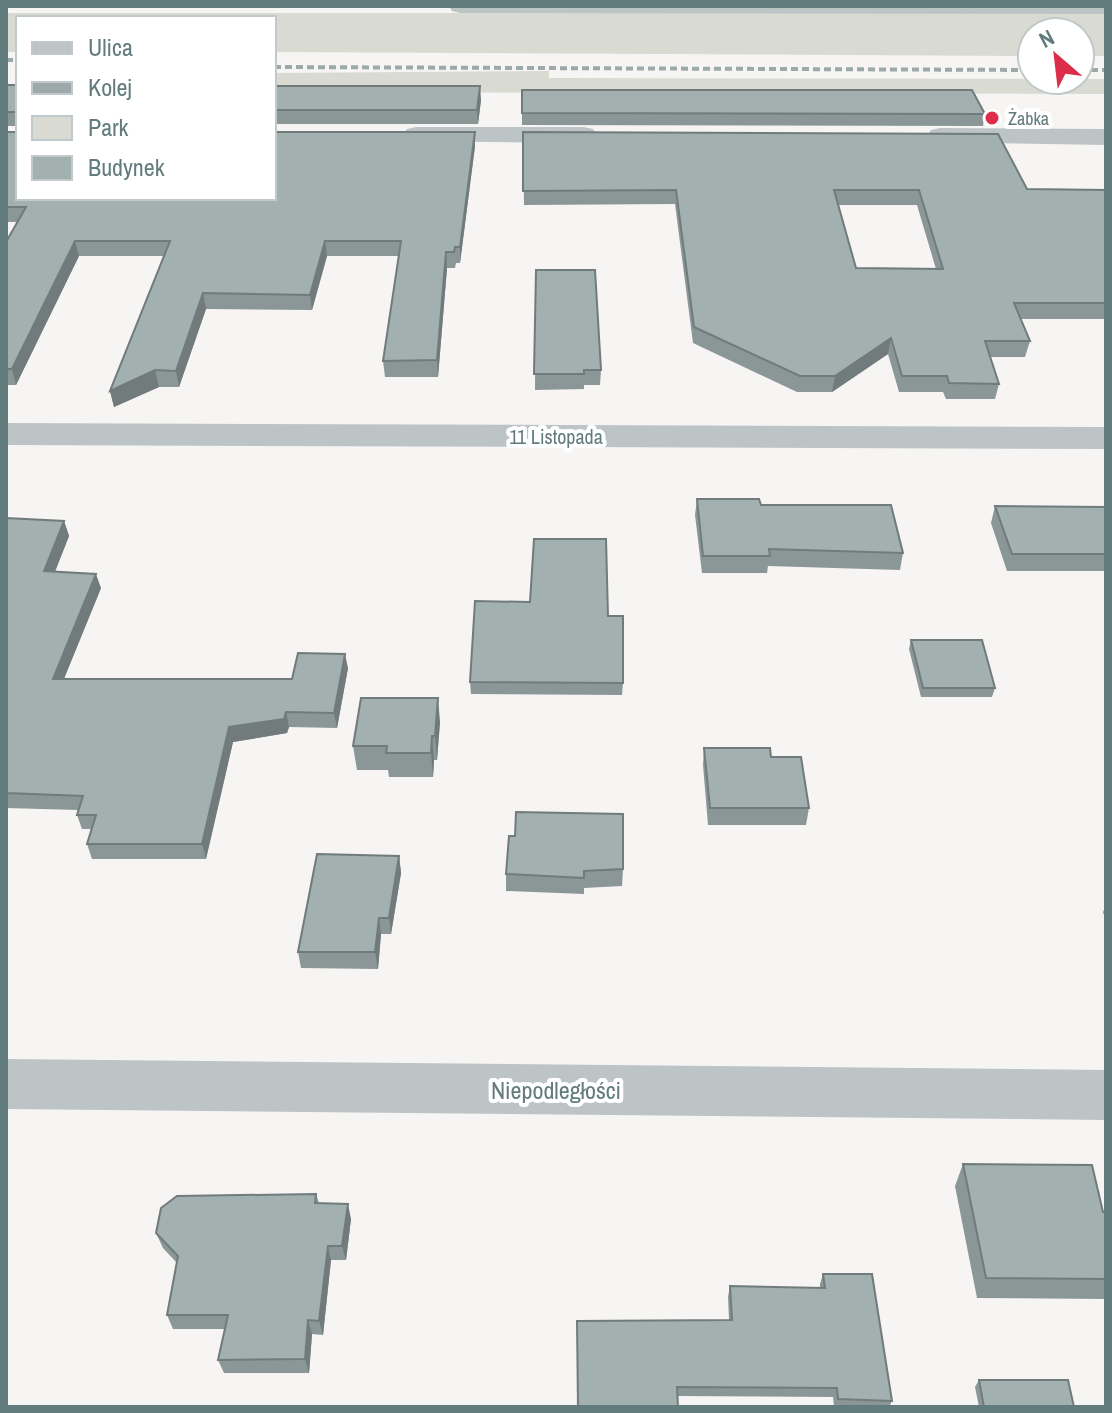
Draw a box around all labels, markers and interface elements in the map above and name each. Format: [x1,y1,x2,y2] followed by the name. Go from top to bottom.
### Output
[16,16,276,200] legend
[1016,16,1096,96] north arrow
[1034,22,1059,55] text: N
[88,31,133,63] text: Ulica
[88,71,132,103] text: Kolej
[1008,106,1049,131] place label: Żabka
[983,109,1001,127] marker: Żabka
[88,111,129,143] text: Park
[88,151,165,183] text: Budynek
[509,423,603,450] street label: 11 Listopada
[491,1074,621,1106] street label: Niepodległości

